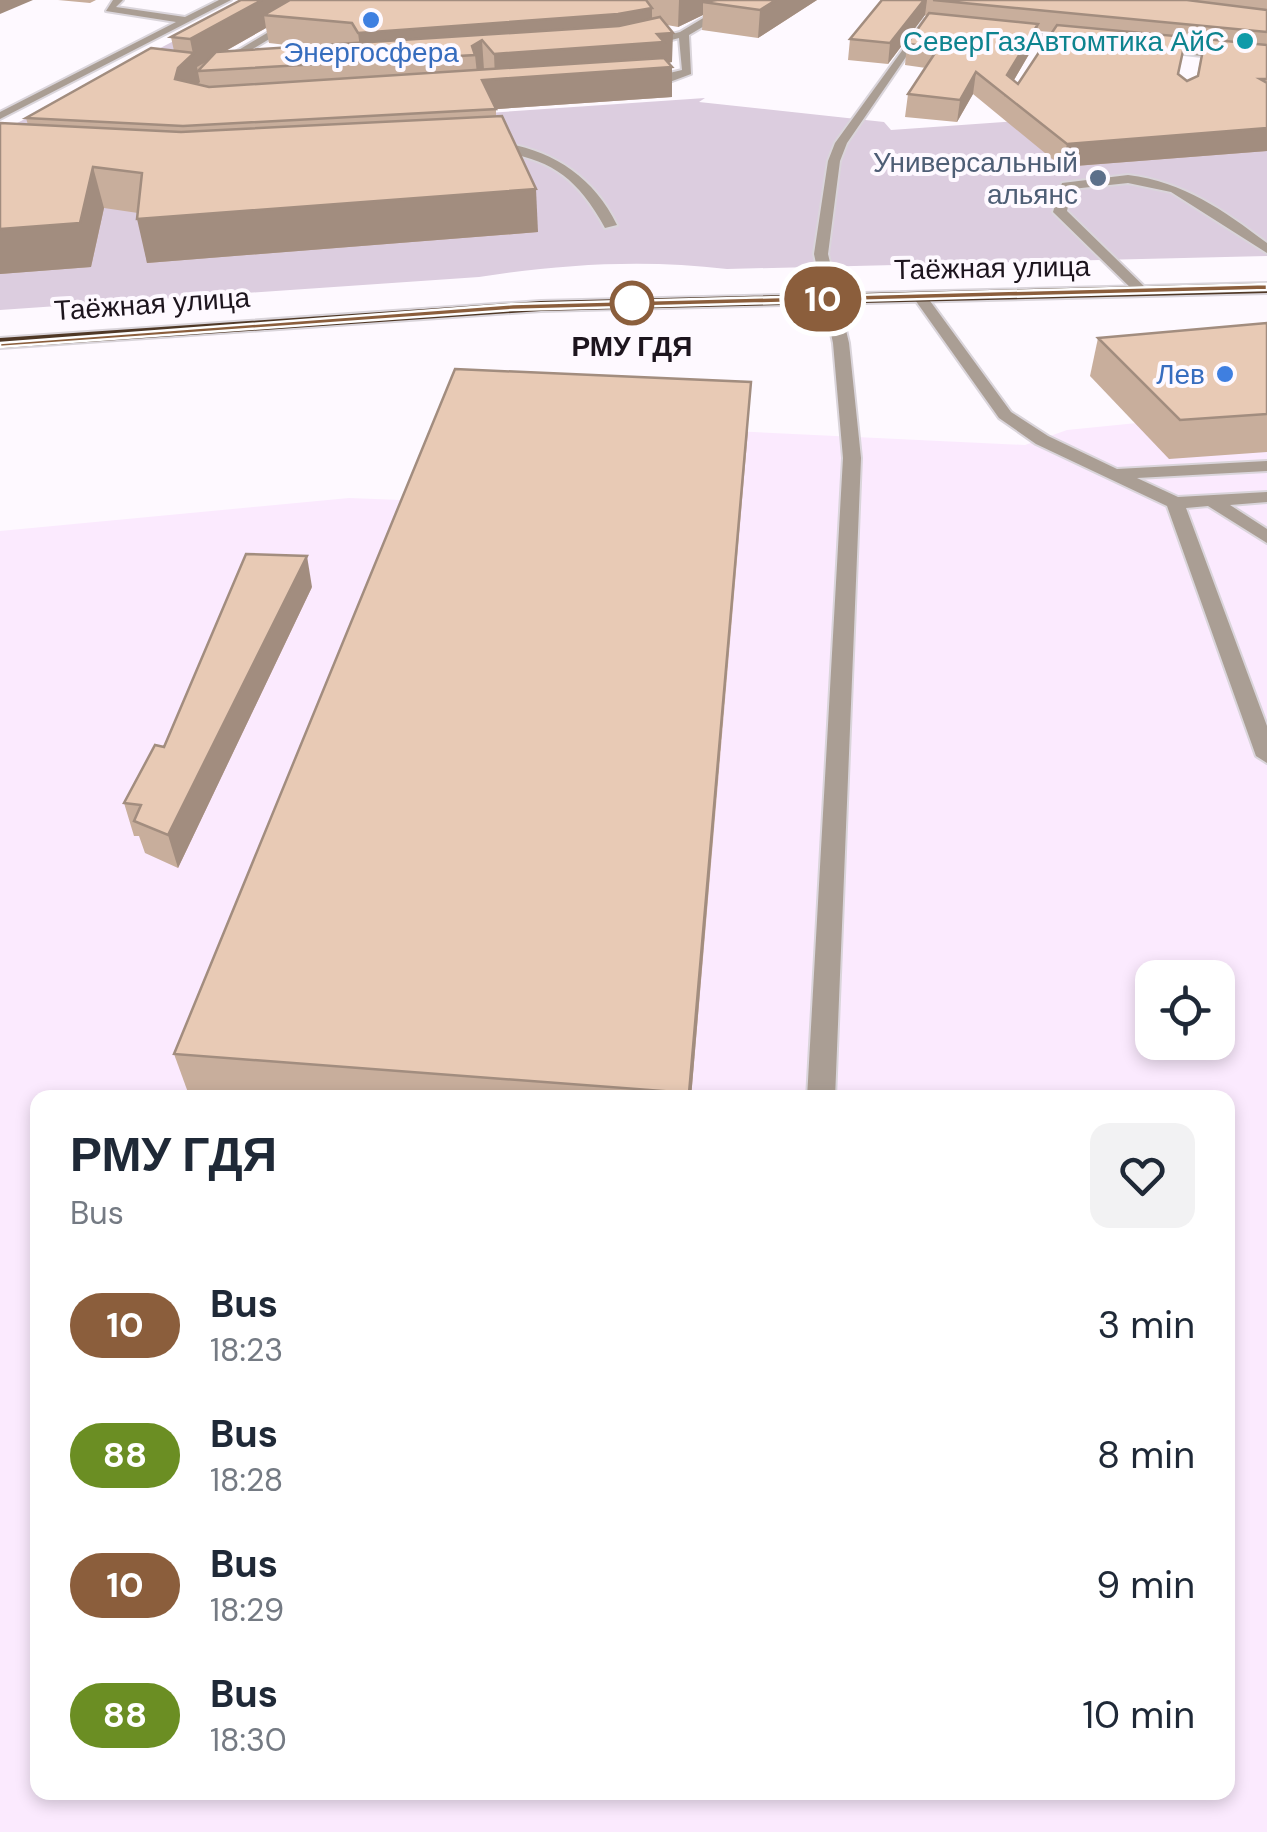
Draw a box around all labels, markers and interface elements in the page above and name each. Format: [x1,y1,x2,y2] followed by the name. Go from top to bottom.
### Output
[360,9,382,31] marker: Энергосфера
[903,23,1225,60] place label: СеверГазАвтомтика АйС
[1234,30,1256,52] marker: СеверГазАвтомтика АйС
[283,34,459,71] place label: Энергосфера
[873,144,1078,213] place label: Универсальный альянс
[1087,167,1109,189] marker: Универсальный альянс
[894,248,1091,288] street label: Таёжная улица
[778,266,868,332] line badge: 10
[804,276,842,322] text: 10
[53,279,252,329] street label: Таёжная улица
[611,282,653,324] marker: РМУ ГДЯ
[572,328,692,365] place label: РМУ ГДЯ
[1156,356,1205,393] place label: Лев
[1214,363,1236,385] marker: Лев
[1135,960,1235,1060] map controls
[1135,960,1235,1060] button: locate
[70,1123,277,1186] text: РМУ ГДЯ
[1090,1123,1195,1228] button: heart
[70,1192,124,1234] text: Bus
[210,1279,278,1329] text: Bus
[1098,1300,1195,1350] text: 3 min
[106,1302,144,1348] text: 10
[210,1329,283,1371] text: 18:23
[210,1409,278,1459] text: Bus
[1097,1430,1195,1480] text: 8 min
[103,1432,147,1478] text: 88
[210,1459,283,1501] text: 18:28
[210,1539,278,1589] text: Bus
[1096,1560,1195,1610] text: 9 min
[106,1562,144,1608] text: 10
[210,1589,284,1631] text: 18:29
[210,1669,278,1719] text: Bus
[1082,1690,1195,1740] text: 10 min
[103,1692,147,1738] text: 88
[210,1719,287,1761] text: 18:30

